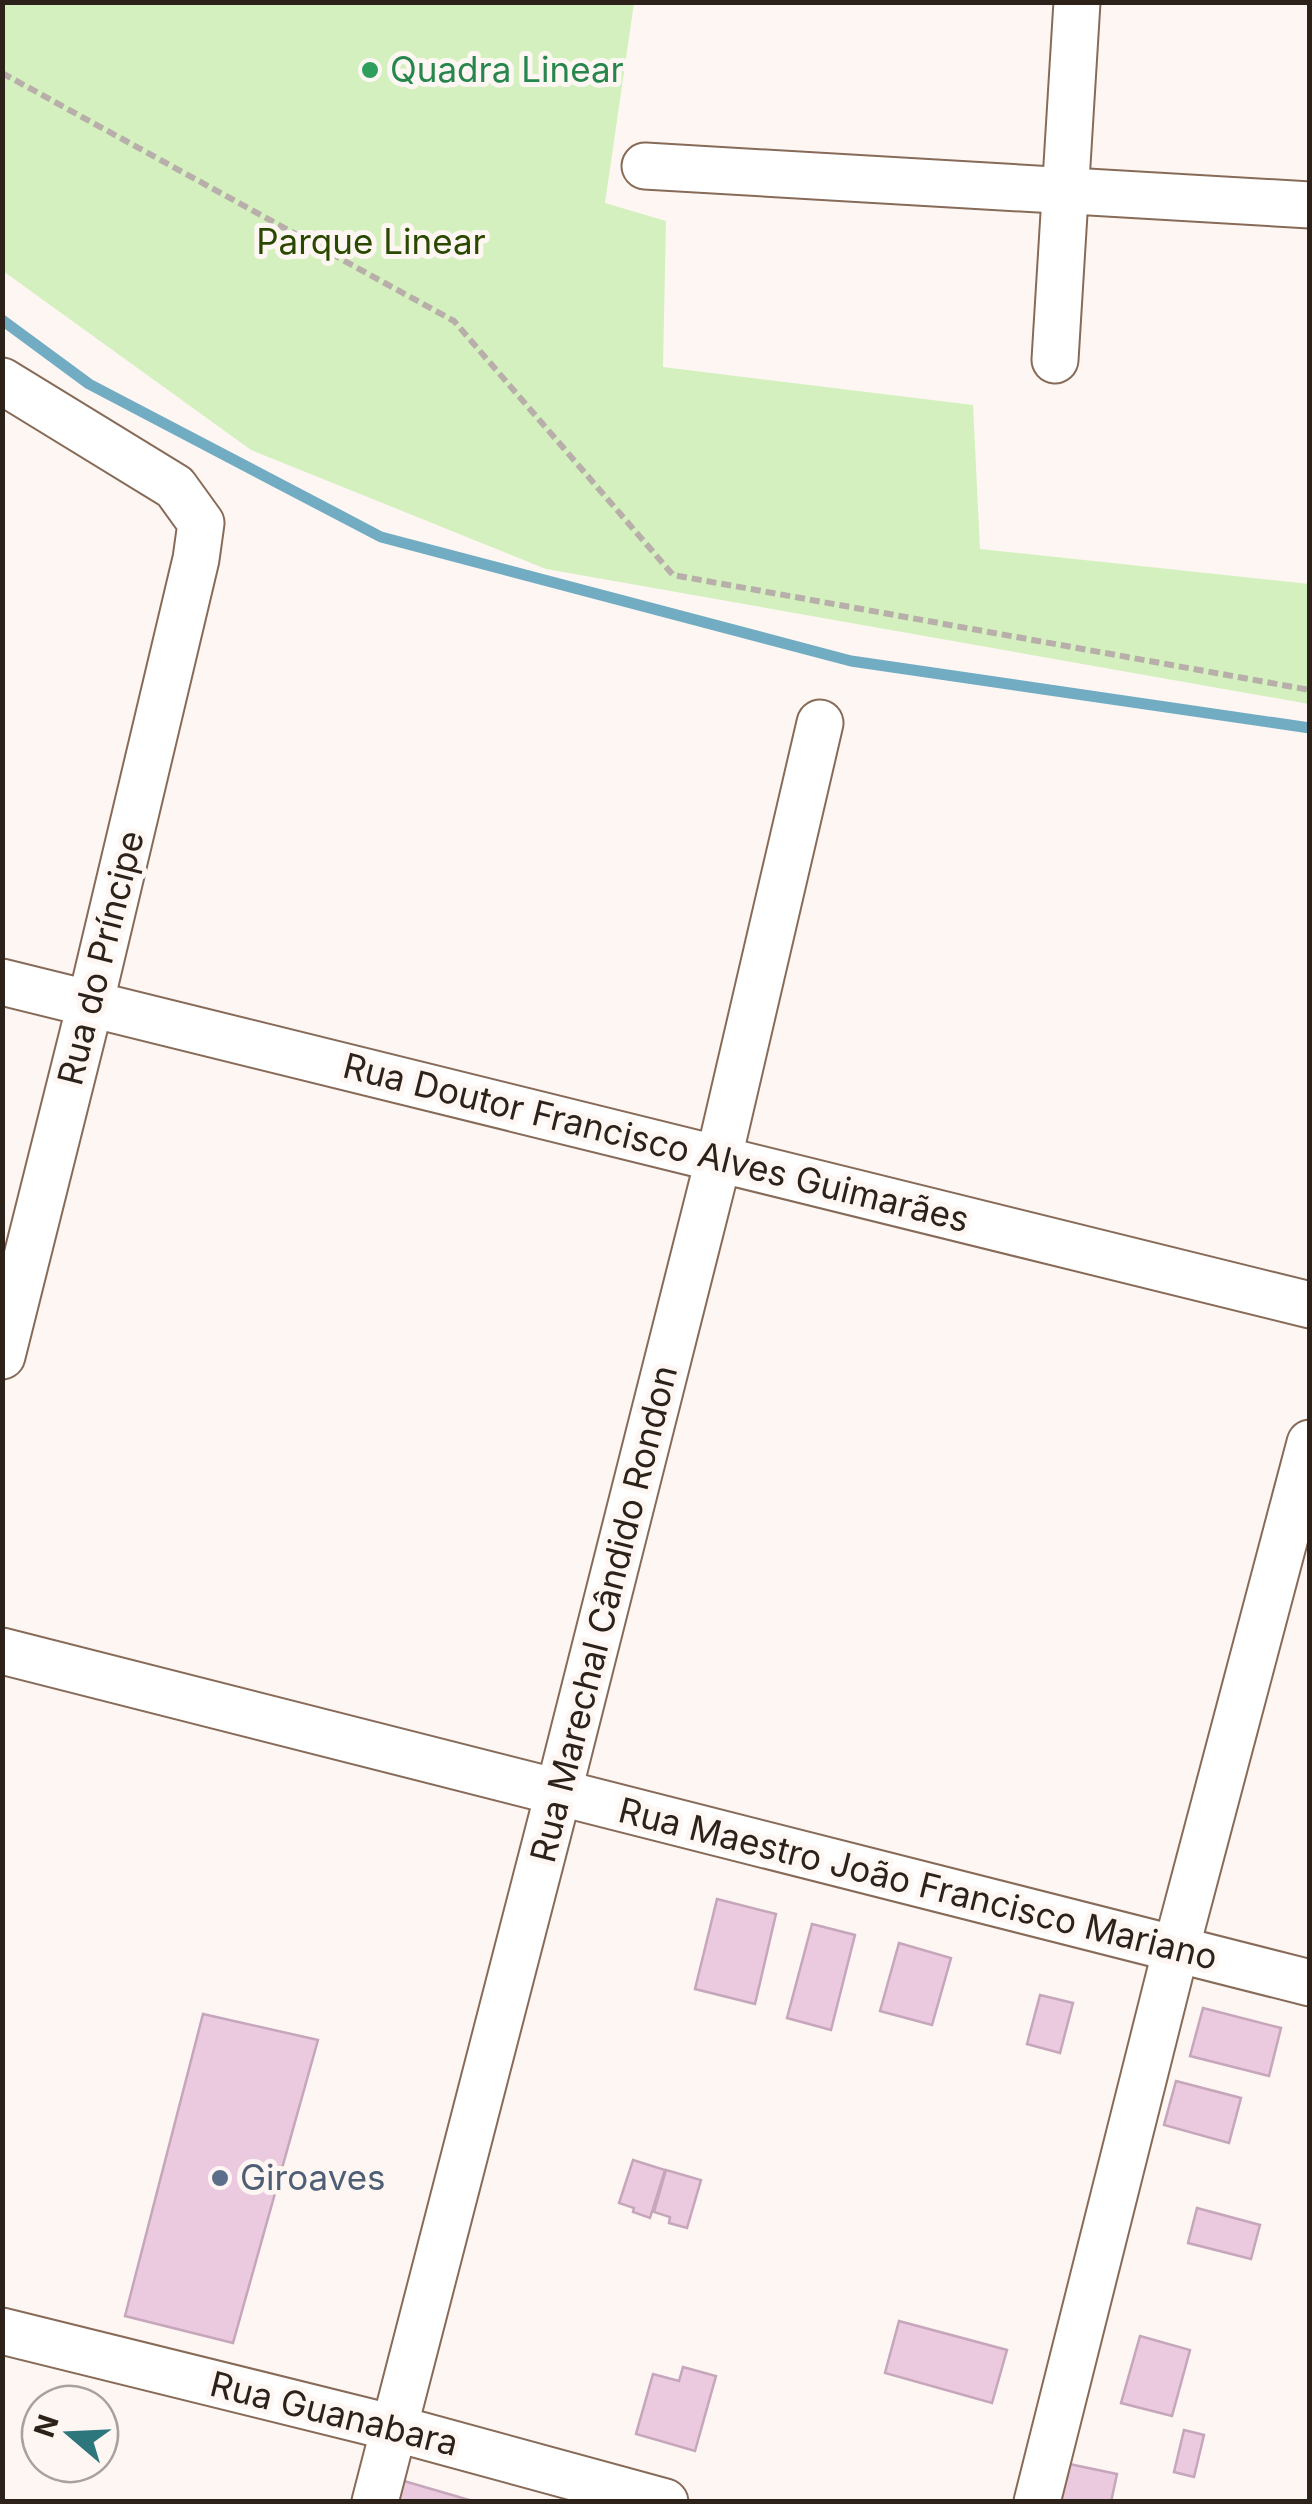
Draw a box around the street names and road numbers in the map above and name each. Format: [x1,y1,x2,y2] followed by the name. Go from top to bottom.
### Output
[48,826,152,1089] street label: Rua do Príncipe
[339,1044,974,1240] street label: Rua Doutor Francisco Alves Guimarães
[521,1361,685,1867] street label: Rua Marechal Cândido Rondon
[615,1788,1222,1978] street label: Rua Maestro João Francisco Mariano
[206,2362,462,2464] street label: Rua Guanabara

